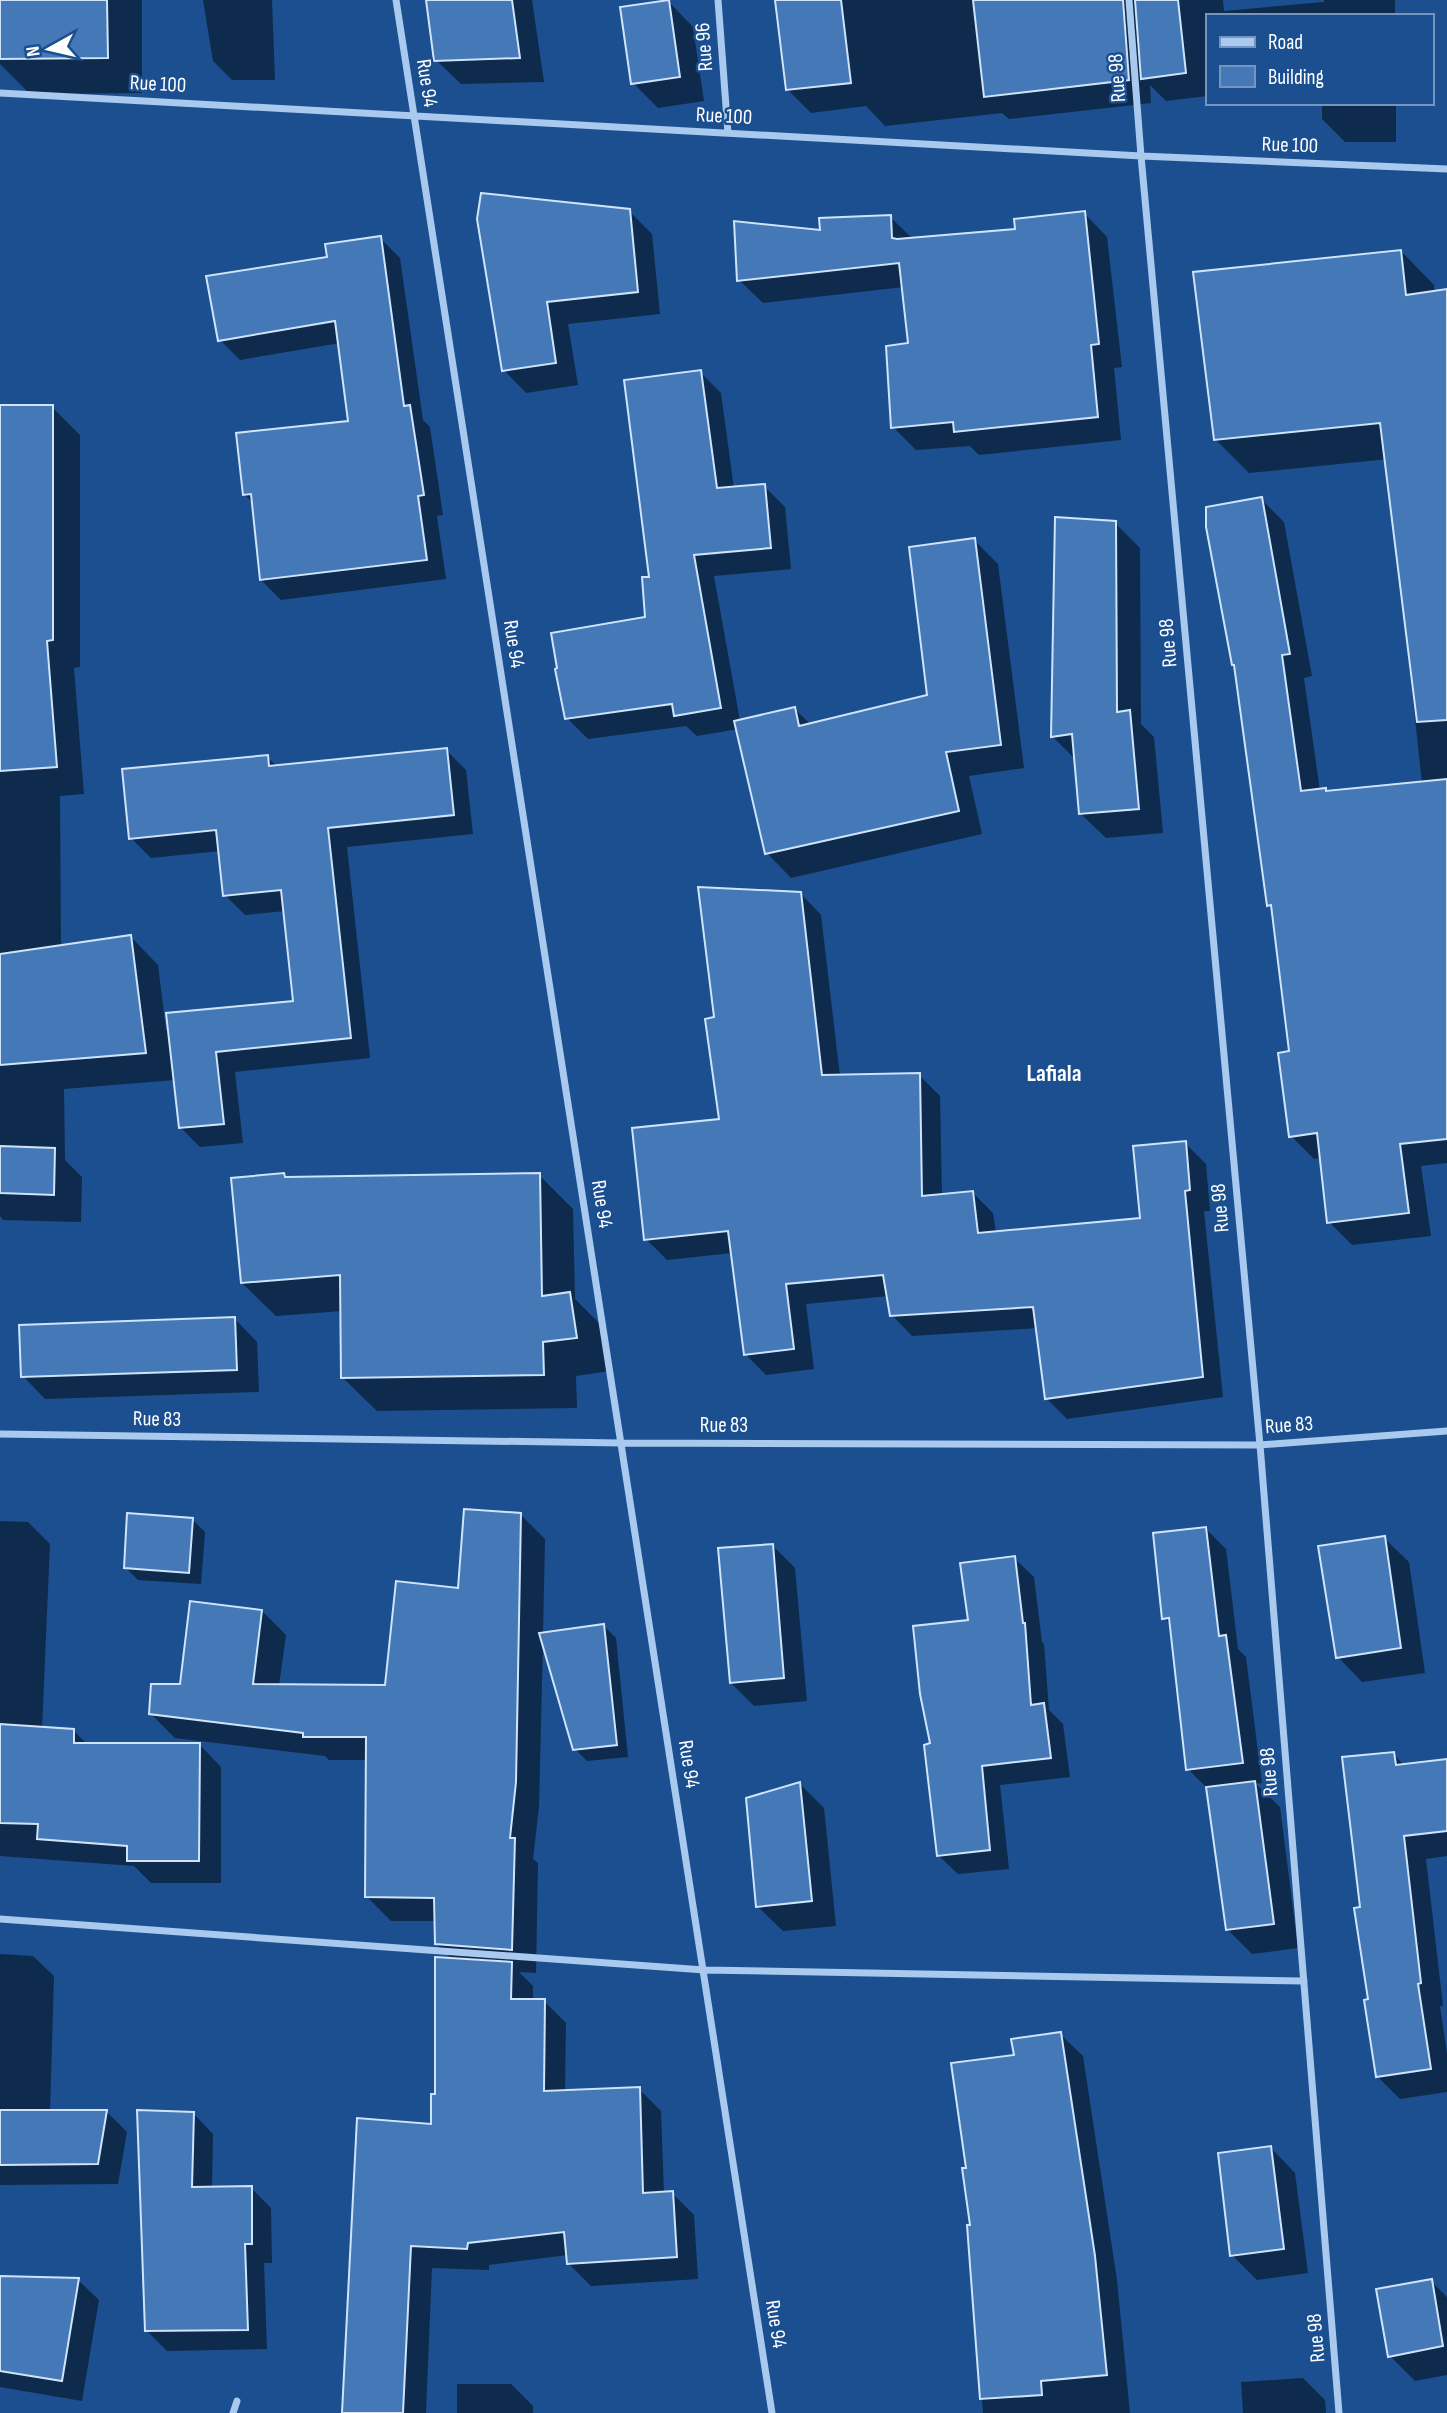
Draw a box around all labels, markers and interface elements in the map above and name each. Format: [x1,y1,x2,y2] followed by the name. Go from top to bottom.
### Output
[14,14,84,84] north arrow
[1206,14,1433,105] legend
[690,22,718,72] street label: Rue 96
[1268,30,1303,55] text: Road
[22,45,46,58] text: N
[1103,53,1131,103] street label: Rue 98
[411,57,443,109] street label: Rue 94
[1268,65,1324,90] text: Building
[129,70,187,98] street label: Rue 100
[695,102,753,130] street label: Rue 100
[1261,132,1319,158] street label: Rue 100
[498,618,530,670] street label: Rue 94
[1153,618,1183,668] street label: Rue 98
[1026,1059,1082,1088] district label: Lafiala
[586,1178,618,1230] street label: Rue 94
[1205,1183,1235,1233] street label: Rue 98
[133,1406,181,1432] street label: Rue 83
[1264,1411,1314,1439] street label: Rue 83
[700,1413,748,1438] street label: Rue 83
[673,1738,705,1790] street label: Rue 94
[1254,1747,1284,1797] street label: Rue 98
[760,2298,792,2350] street label: Rue 94
[1301,2313,1331,2363] street label: Rue 98

